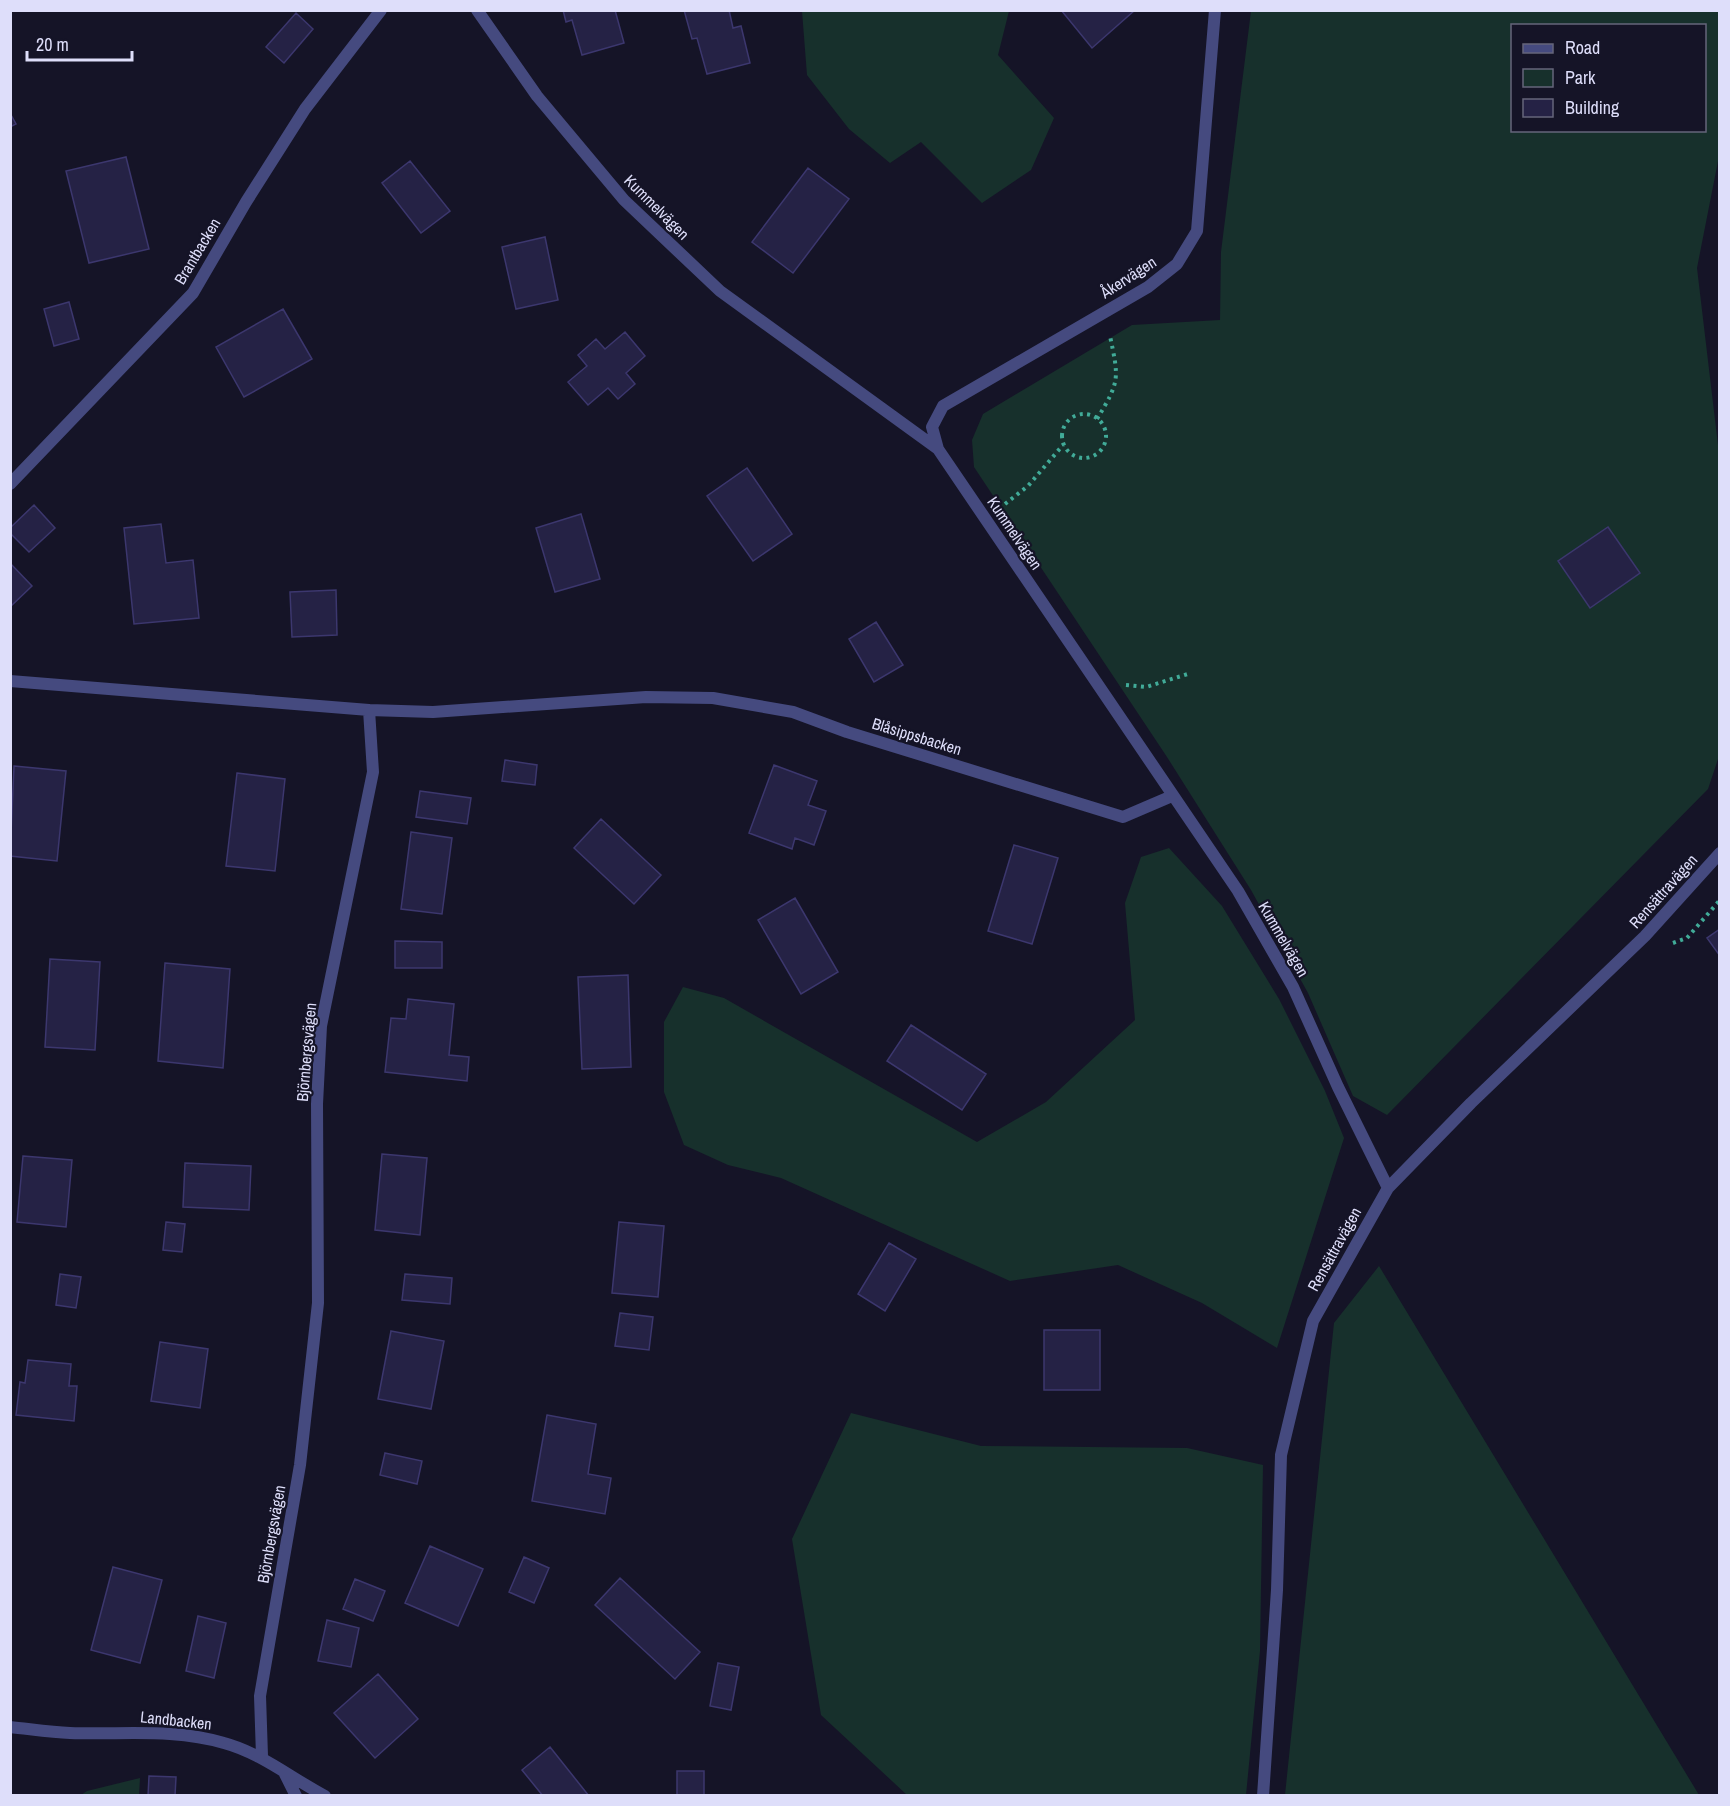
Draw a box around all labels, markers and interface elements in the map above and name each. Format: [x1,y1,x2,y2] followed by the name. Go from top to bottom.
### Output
[27,24,132,62] scale bar
[1511,24,1706,132] legend
[36,32,69,57] text: 20 m
[1565,35,1600,60] text: Road
[1565,65,1596,90] text: Park
[1565,95,1620,120] text: Building
[620,170,694,244] street label: Kummelvägen
[169,214,225,288] street label: Brantbacken
[1095,251,1160,304] street label: Åkervägen
[982,492,1048,574] street label: Kummelvägen
[869,712,965,760] street label: Blåsippsbacken
[1624,849,1702,933] street label: Rensättravägen
[1254,897,1314,981] street label: Kummelvägen
[291,1002,321,1102] street label: Björnbergsvägen
[1302,1203,1366,1295] street label: Rensättravägen
[252,1483,290,1585] street label: Björnbergsvägen
[139,1705,213,1735] street label: Landbacken

